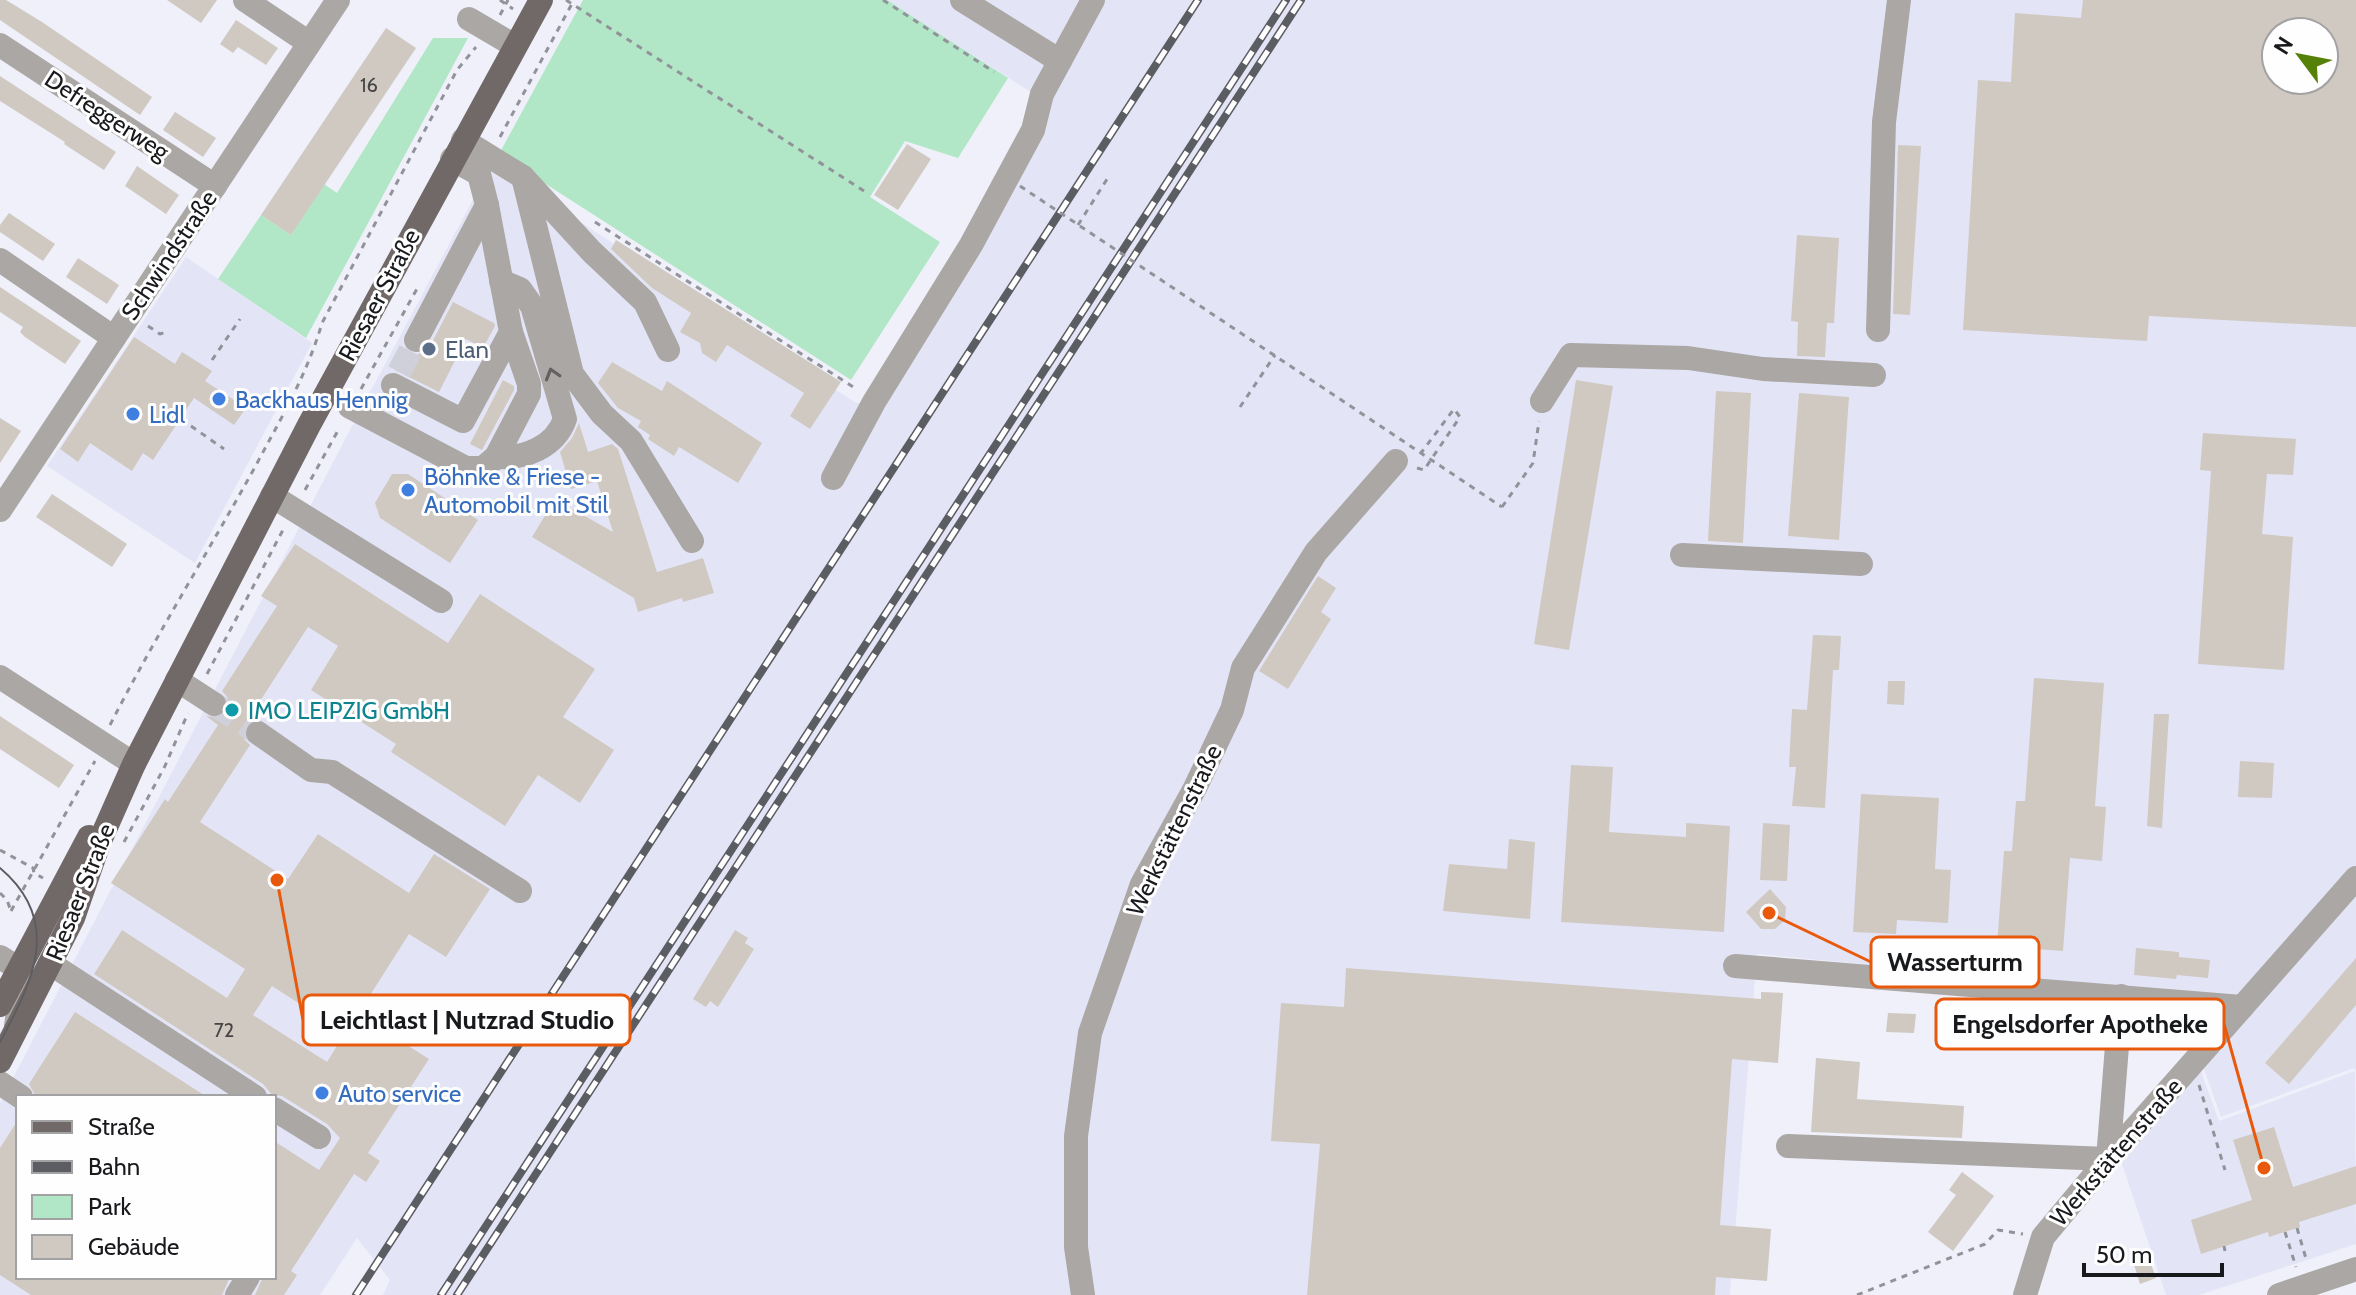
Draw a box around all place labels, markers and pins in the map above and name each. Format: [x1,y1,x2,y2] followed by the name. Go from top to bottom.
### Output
[445,335,489,364] place label: Elan
[420,340,438,358] marker: Elan
[235,385,409,414] place label: Backhaus Hennig
[210,390,228,408] marker: Backhaus Hennig
[149,400,185,429] place label: Lidl
[124,405,142,423] marker: Lidl
[424,462,608,519] place label: Böhnke & Friese - Automobil mit Stil
[399,481,417,499] marker: Böhnke & Friese - Automobil mit Stil
[248,696,450,725] place label: IMO LEIPZIG GmbH
[223,701,241,719] marker: IMO LEIPZIG GmbH
[1871,937,2039,987] callout: Wasserturm
[303,995,630,1045] callout: Leichtlast | Nutzrad Studio
[1936,999,2224,1049] callout: Engelsdorfer Apotheke
[338,1079,461,1108] place label: Auto service
[313,1084,331,1102] marker: Auto service

